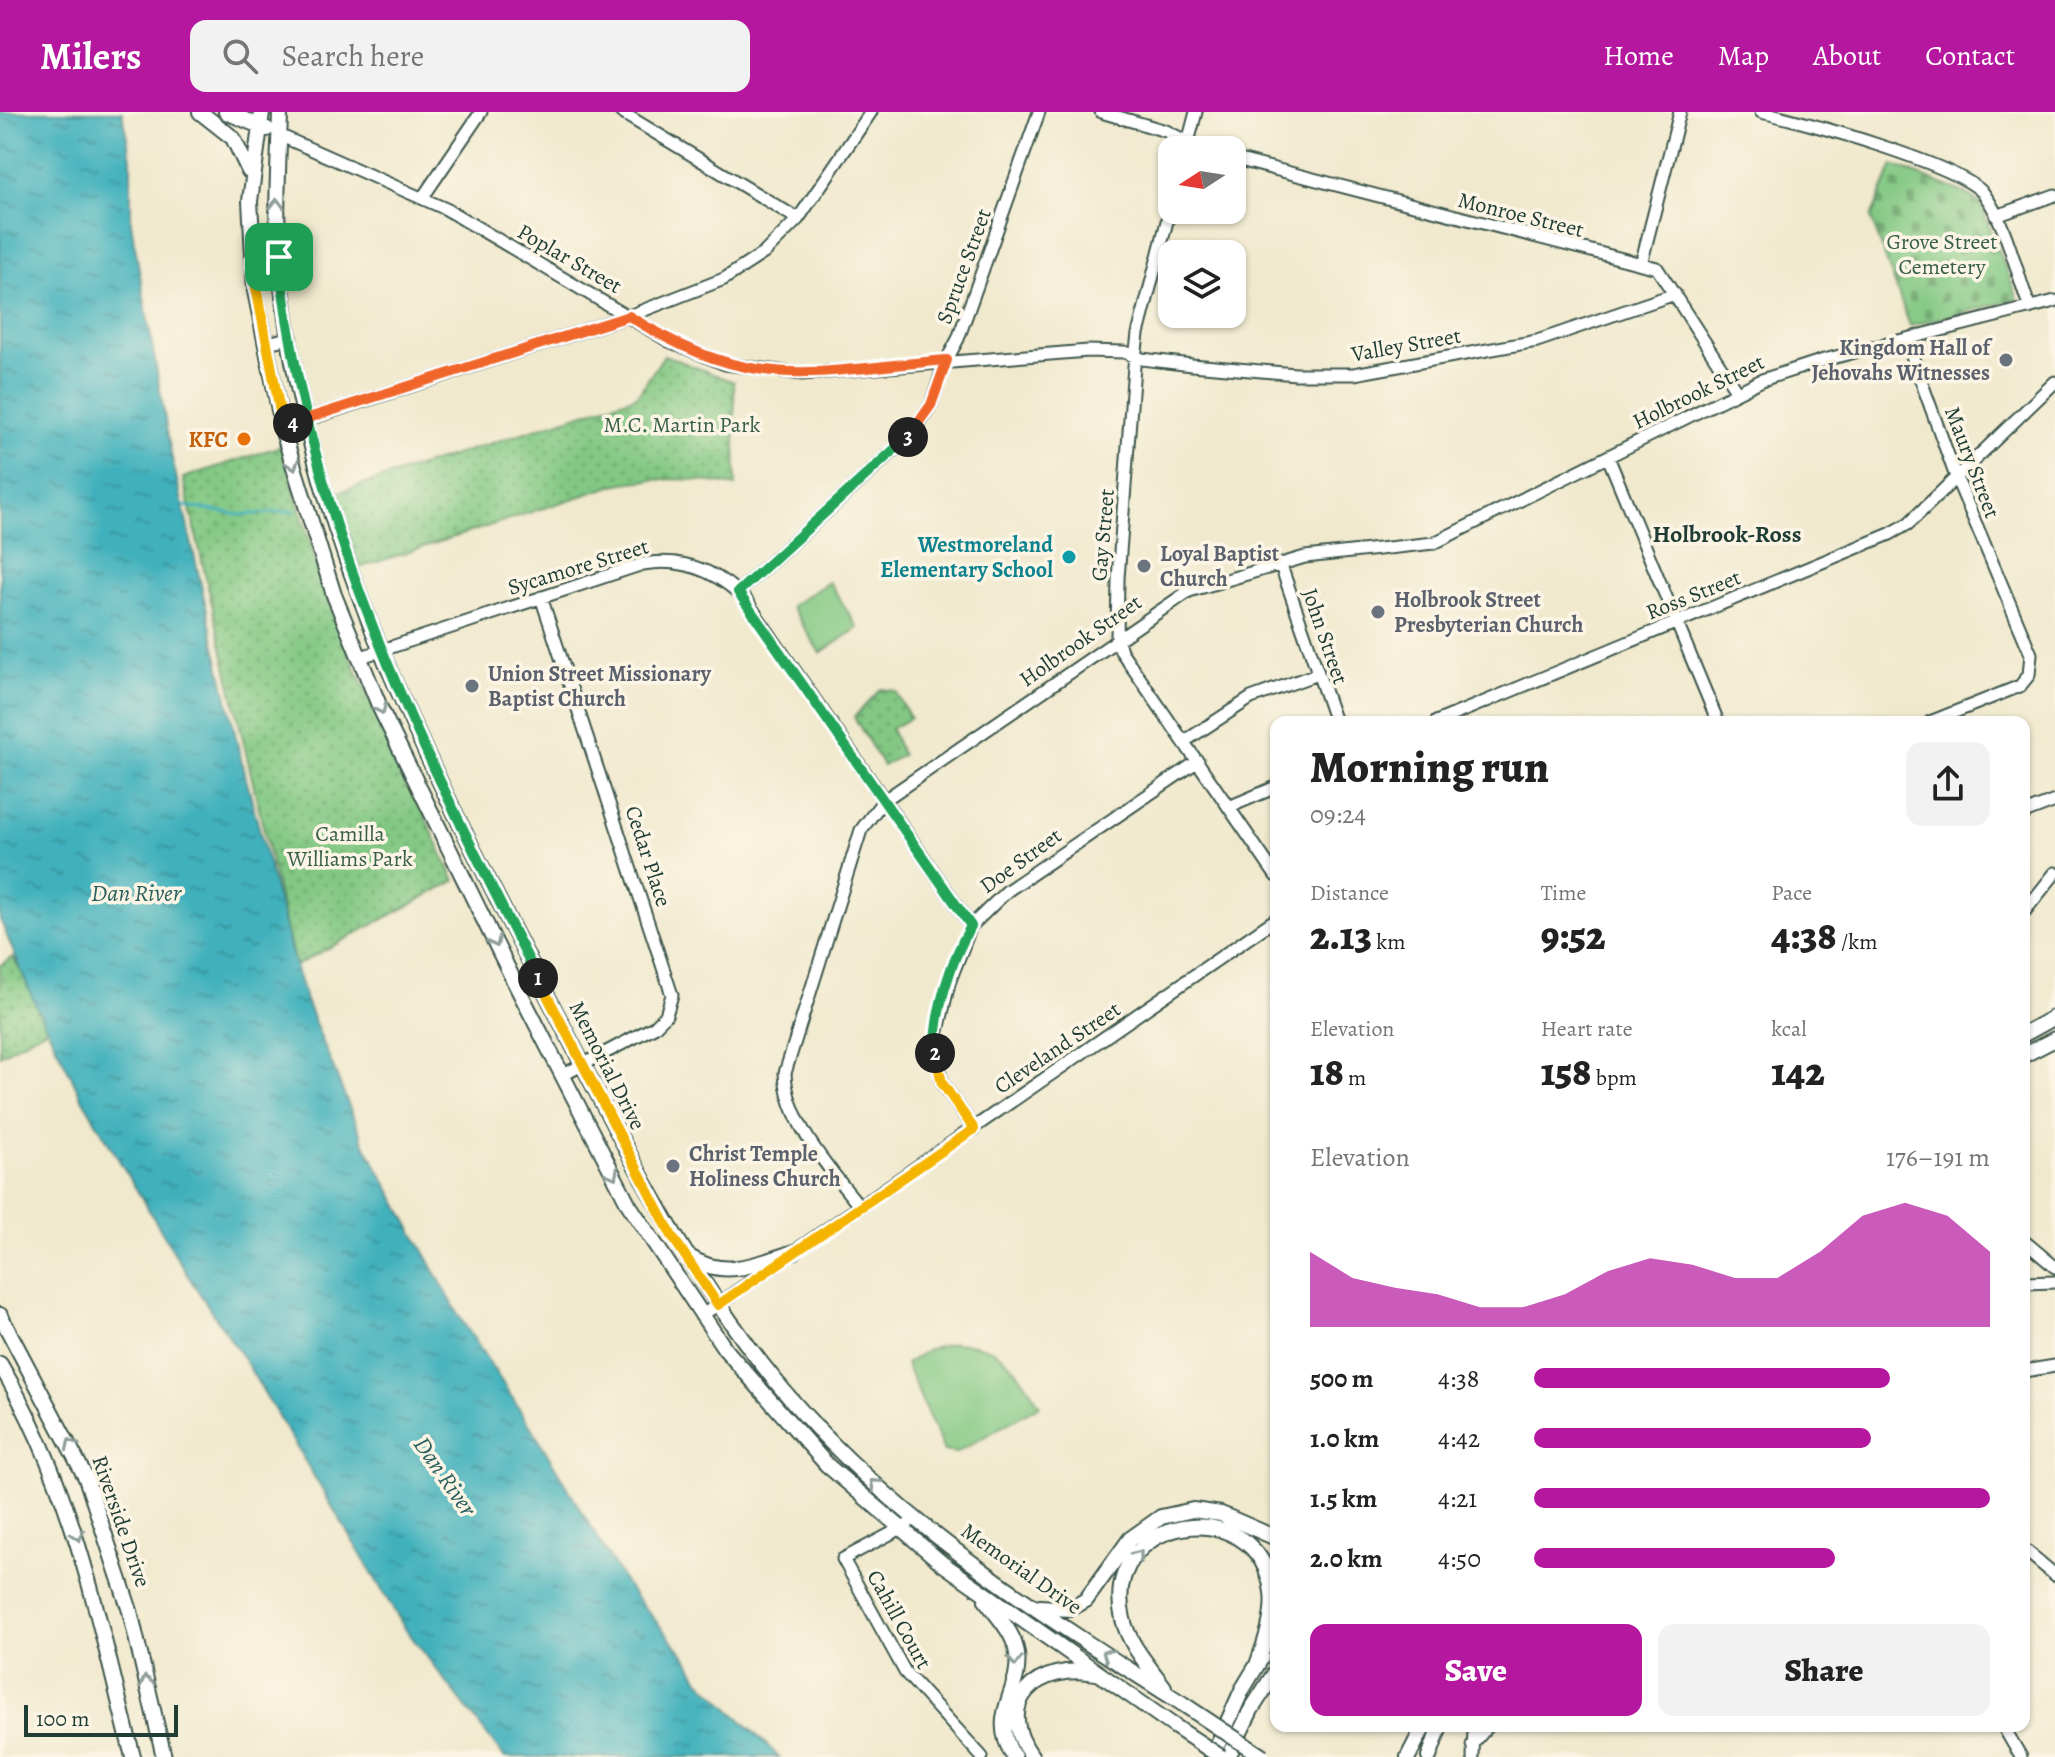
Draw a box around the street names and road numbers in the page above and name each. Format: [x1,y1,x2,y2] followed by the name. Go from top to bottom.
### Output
[1455,185,1587,245] street label: Monroe Street
[929,204,999,328] street label: Spruce Street
[512,217,627,301] street label: Poplar Street
[1348,321,1463,370] street label: Valley Street
[1628,347,1769,437] street label: Holbrook Street
[1937,402,2007,523] street label: Maury Street
[1084,488,1122,582] street label: Gay Street
[504,531,652,603] street label: Sycamore Street
[1641,562,1745,628] street label: Ross Street
[1295,584,1355,688] street label: John Street
[1013,587,1148,694] street label: Holbrook Street
[618,802,678,911] street label: Cedar Place
[973,821,1068,901] street label: Doe Street
[989,995,1127,1101] street label: Cleveland Street
[562,996,653,1135] street label: Memorial Drive
[84,1451,158,1591] street label: Riverside Drive
[955,1516,1088,1622] street label: Memorial Drive
[860,1565,939,1674] street label: Cahill Court

